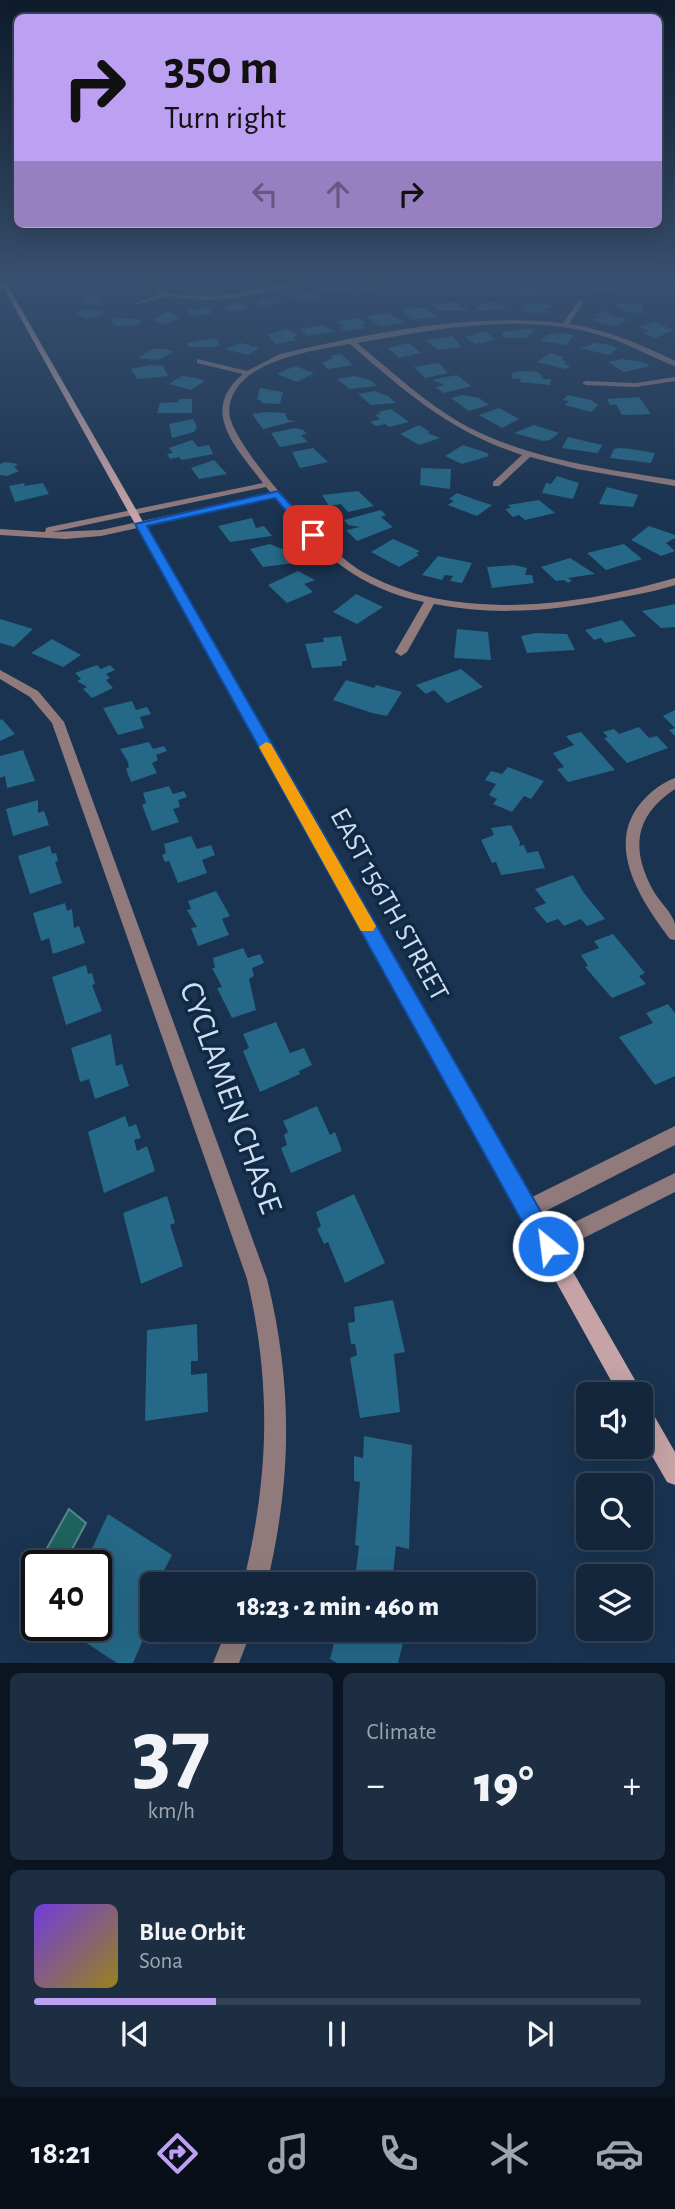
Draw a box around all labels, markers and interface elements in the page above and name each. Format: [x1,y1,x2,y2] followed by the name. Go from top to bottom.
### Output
[49,42,140,133] icon: right
[164,44,279,93] text: 350 m
[164,102,286,134] text: Turn right
[246,175,284,213] icon: left
[319,175,357,213] icon: ahead
[392,175,430,213] icon: right
[283,505,343,565] pin
[294,516,332,554] icon: arrive
[325,804,454,1006] street label: EAST 156TH STREET
[173,978,287,1218] street label: CYCLAMEN CHASE
[511,1209,585,1283] position arrow
[576,1382,653,1641] map controls
[576,1382,653,1459] button: sound
[576,1473,653,1550] button: search
[21,1550,112,1641] speed limit sign: 40
[576,1564,653,1641] button: layers
[237,1594,439,1620] text: 18:23 · 2 min · 460 m
[132,1707,211,1798] text: 37
[367,1721,436,1744] text: Climate
[474,1759,534,1811] text: 19°
[367,1767,385,1805] text: −
[623,1767,641,1805] text: +
[148,1800,195,1823] text: km/h
[139,1919,245,1945] text: Blue Orbit
[139,1950,183,1973] text: Sona
[116,2015,154,2053] icon: previous
[318,2015,356,2053] icon: pause
[521,2015,559,2053] icon: next
[153,2129,202,2178] icon: directions
[264,2129,313,2178] icon: music
[374,2129,423,2178] icon: phone
[485,2129,534,2178] icon: climate
[595,2129,644,2178] icon: car
[31,2137,92,2169] text: 18:21

